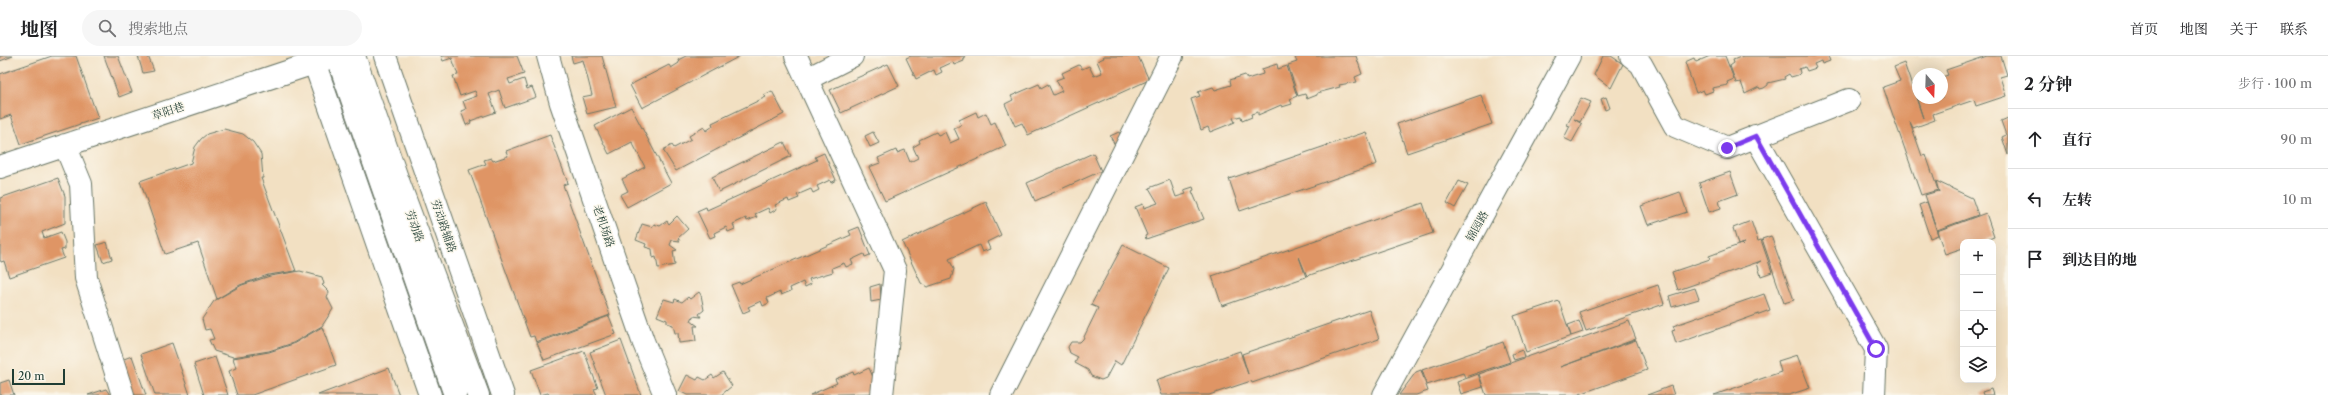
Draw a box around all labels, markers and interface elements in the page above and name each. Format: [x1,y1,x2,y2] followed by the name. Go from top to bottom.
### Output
[82,10,362,46] search box
[96,17,118,39] icon: search
[20,18,58,41] text: 地图
[128,19,188,38] text: 搜索地点
[2130,20,2158,38] text: 首页
[2180,20,2208,38] text: 地图
[2230,20,2258,38] text: 关于
[2280,20,2308,38] text: 联系
[1912,68,1948,104] north arrow
[2024,74,2072,94] text: 2 分钟
[2238,75,2312,91] text: 步行 · 100 m
[150,99,186,123] street label: 草阳巷
[2024,128,2046,150] icon: ahead
[2062,130,2092,149] text: 直行
[2281,131,2312,147] text: 90 m
[1718,139,1736,157] route end
[2024,188,2046,210] icon: left
[2062,190,2092,209] text: 左转
[2283,191,2312,207] text: 10 m
[428,198,460,254] street label: 劳动路辅路
[590,203,618,249] street label: 老机场路
[403,208,427,244] street label: 劳动路
[1463,208,1491,244] street label: 锦园路
[1960,239,1996,383] map controls
[1960,239,1996,275] button: +
[2024,248,2046,270] icon: arrive
[2062,250,2137,269] text: 到达目的地
[1960,275,1996,311] button: −
[1960,311,1996,347] button: locate
[1867,340,1885,358] route start
[1960,347,1996,383] button: layers
[12,367,65,386] scale bar
[18,369,44,383] text: 20 m

